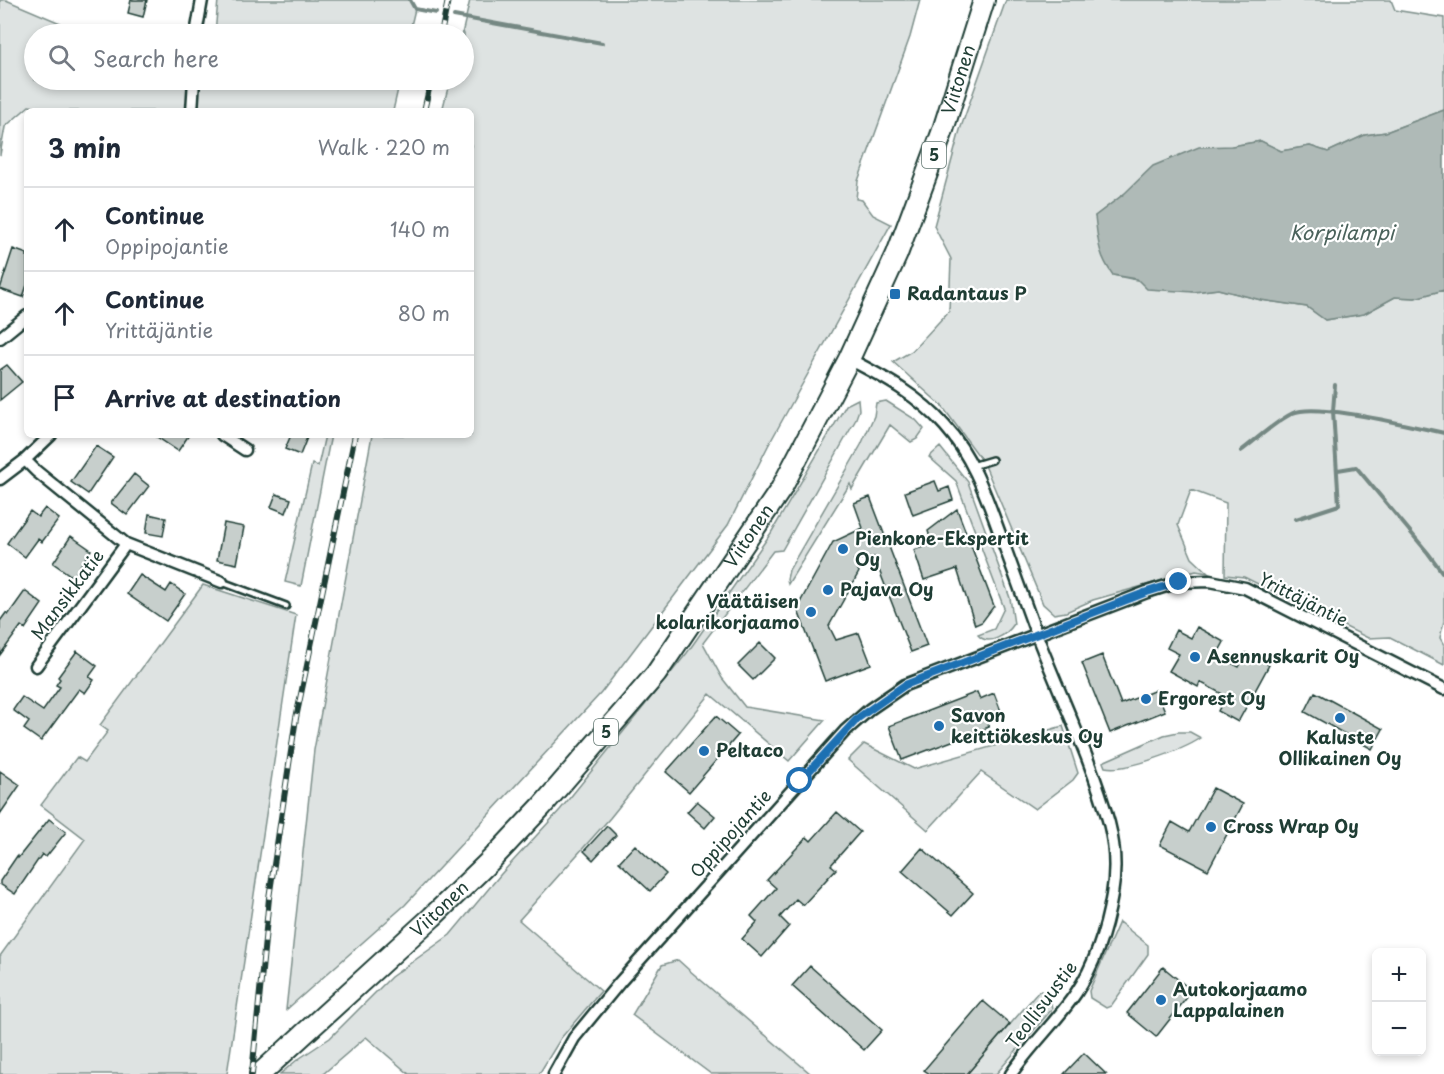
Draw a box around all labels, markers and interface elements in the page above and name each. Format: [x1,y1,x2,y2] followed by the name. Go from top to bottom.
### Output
[24,24,474,90] search box
[45,41,78,74] icon: search
[93,41,219,74] text: Search here
[934,41,981,118] street label: Viitonen
[48,128,121,167] text: 3 min
[318,132,450,162] text: Walk · 220 m
[922,142,946,168] road number: 5
[105,198,204,231] text: Continue
[48,213,81,246] icon: ahead
[390,214,450,244] text: 140 m
[1290,217,1398,247] water label: Korpilampi
[105,231,229,261] text: Oppipojantie
[907,279,1027,306] place label: Radantaus P
[105,282,204,315] text: Continue
[888,287,902,301] marker: Radantaus P
[48,297,81,330] icon: ahead
[398,298,450,328] text: 80 m
[105,315,213,345] text: Yrittäjäntie
[48,381,81,414] icon: arrive
[105,381,341,414] text: Arrive at destination
[717,498,779,573] street label: Viitonen
[855,524,1029,572] place label: Pienkone-Ekspertit Oy
[836,542,850,556] marker: Pienkone-Ekspertit Oy
[24,543,110,645] street label: Mansikkatie
[1254,565,1353,633] street label: Yrittäjäntie
[1165,568,1191,594] route end
[840,575,934,602] place label: Pajava Oy
[821,583,835,597] marker: Pajava Oy
[656,587,799,635] place label: Väätäisen kolarikorjaamo
[804,605,818,619] marker: Väätäisen kolarikorjaamo
[1207,642,1359,669] place label: Asennuskarit Oy
[1188,650,1202,664] marker: Asennuskarit Oy
[1158,684,1266,711] place label: Ergorest Oy
[1139,692,1153,706] marker: Ergorest Oy
[951,701,1103,749] place label: Savon keittiökeskus Oy
[1333,711,1347,725] marker: Kaluste Ollikainen Oy
[594,719,618,745] road number: 5
[932,719,946,733] marker: Savon keittiökeskus Oy
[1279,723,1401,771] place label: Kaluste Ollikainen Oy
[716,736,784,763] place label: Peltaco
[697,744,711,758] marker: Peltaco
[786,767,812,793] route start
[683,783,777,883] street label: Oppipojantie
[1223,812,1359,839] place label: Cross Wrap Oy
[1204,820,1218,834] marker: Cross Wrap Oy
[404,874,474,943] street label: Viitonen
[1372,948,1426,1056] map controls
[1372,948,1426,1002] button: +
[999,954,1083,1054] street label: Teollisuustie
[1173,975,1307,1023] place label: Autokorjaamo Lappalainen
[1154,993,1168,1007] marker: Autokorjaamo Lappalainen
[1372,1002,1426,1056] button: −

